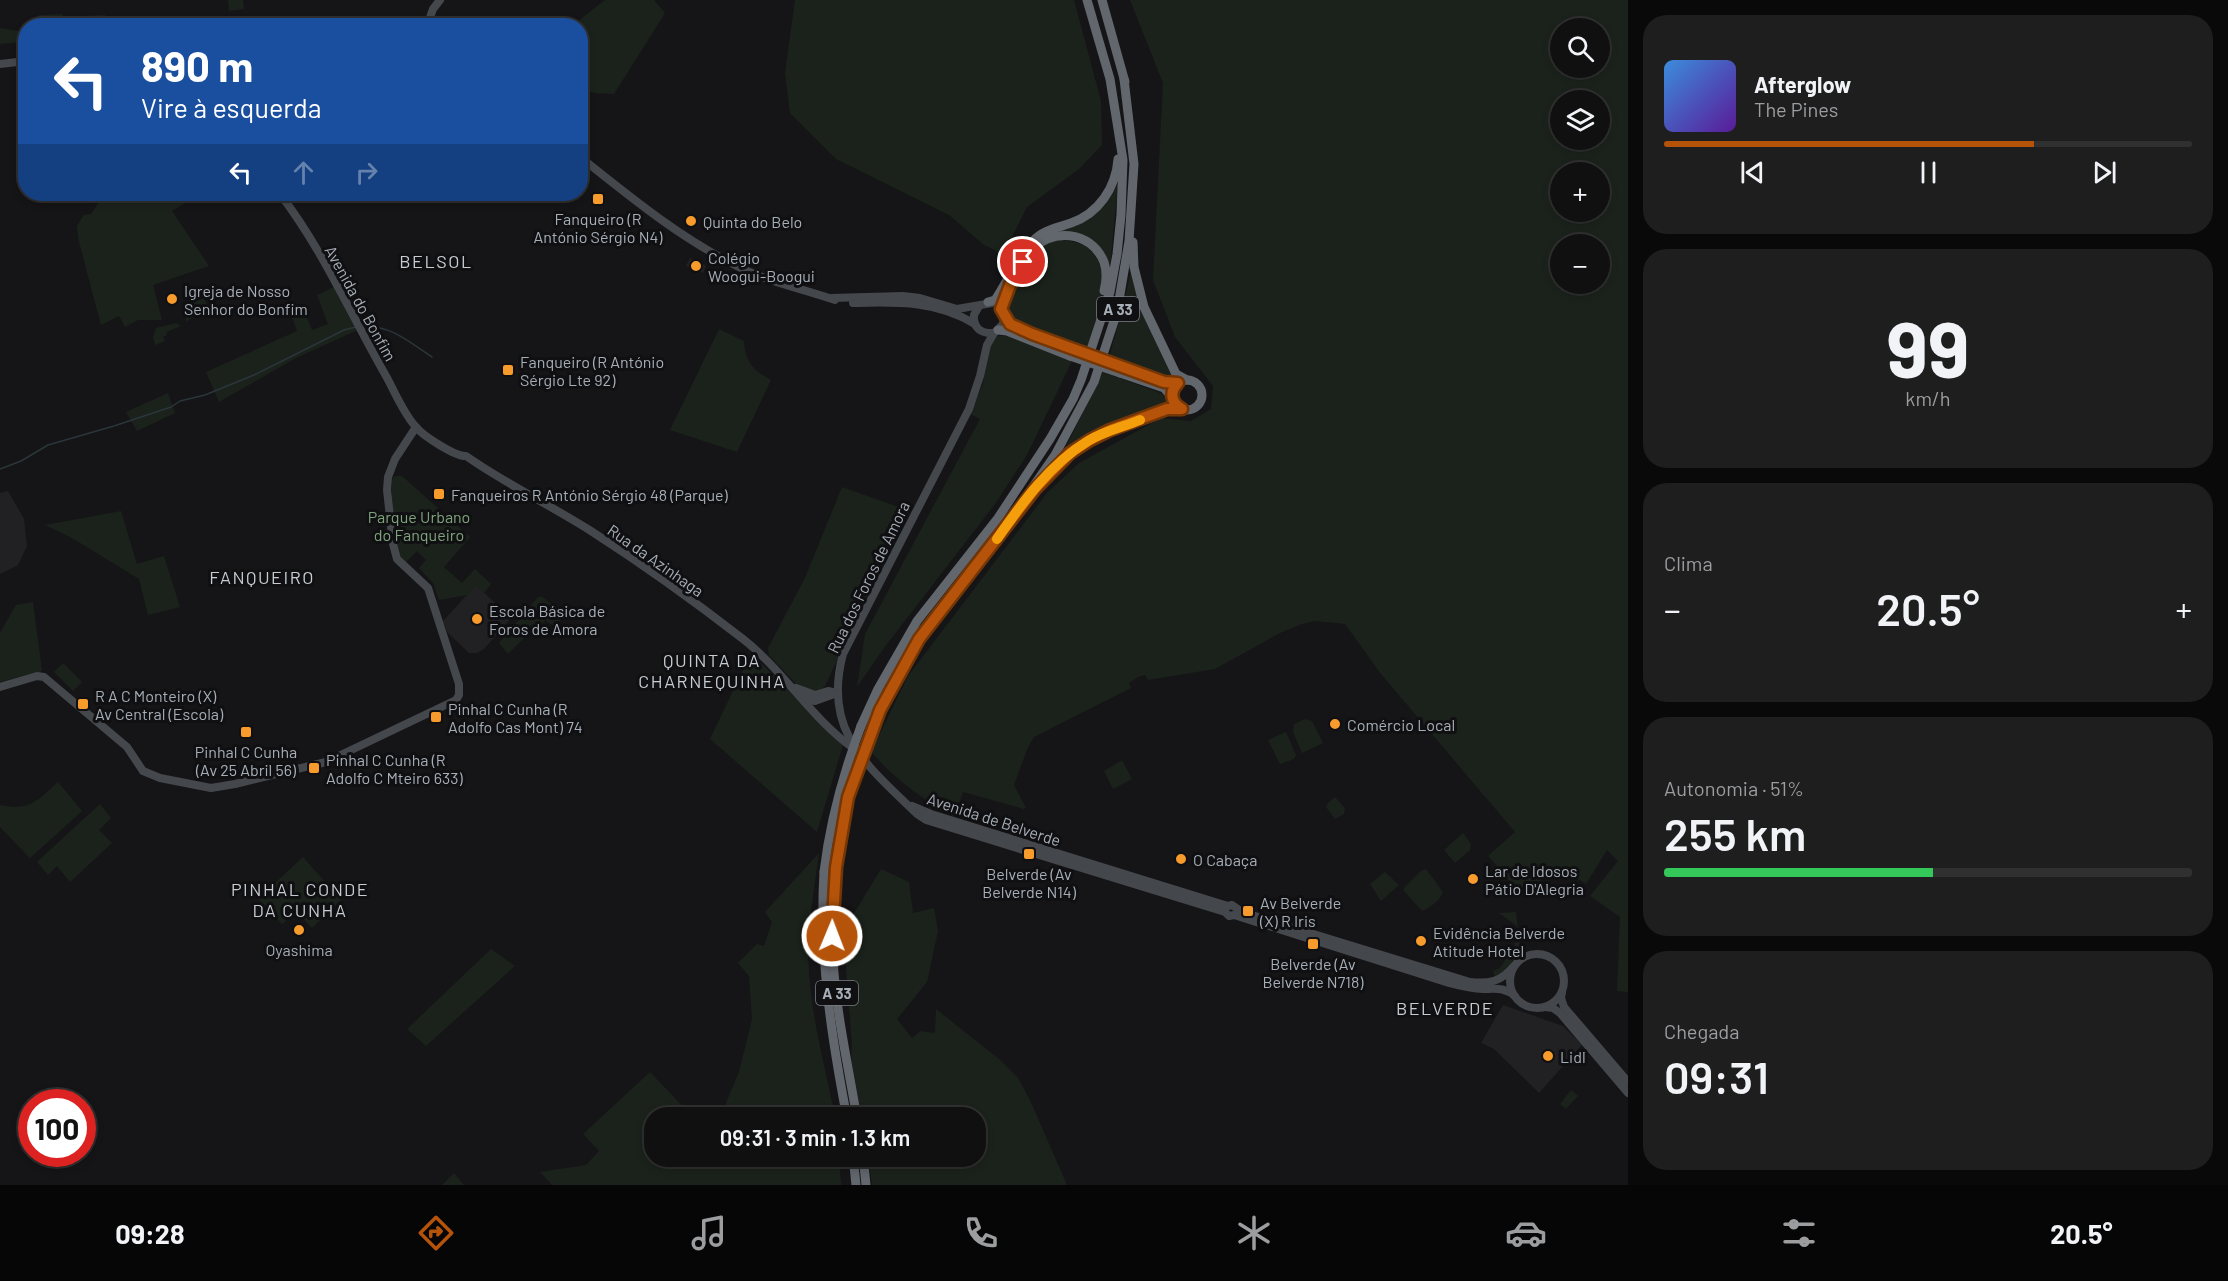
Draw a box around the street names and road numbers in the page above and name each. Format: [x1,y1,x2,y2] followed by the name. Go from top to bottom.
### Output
[321,242,401,364] street label: Avenida do Bonfim
[1097,297,1139,321] road number: A 33
[823,498,913,656] street label: Rua dos Foros de Amora
[604,520,708,600] street label: Rua da Azinhaga
[925,788,1063,850] street label: Avenida de Belverde
[816,981,858,1005] road number: A 33

